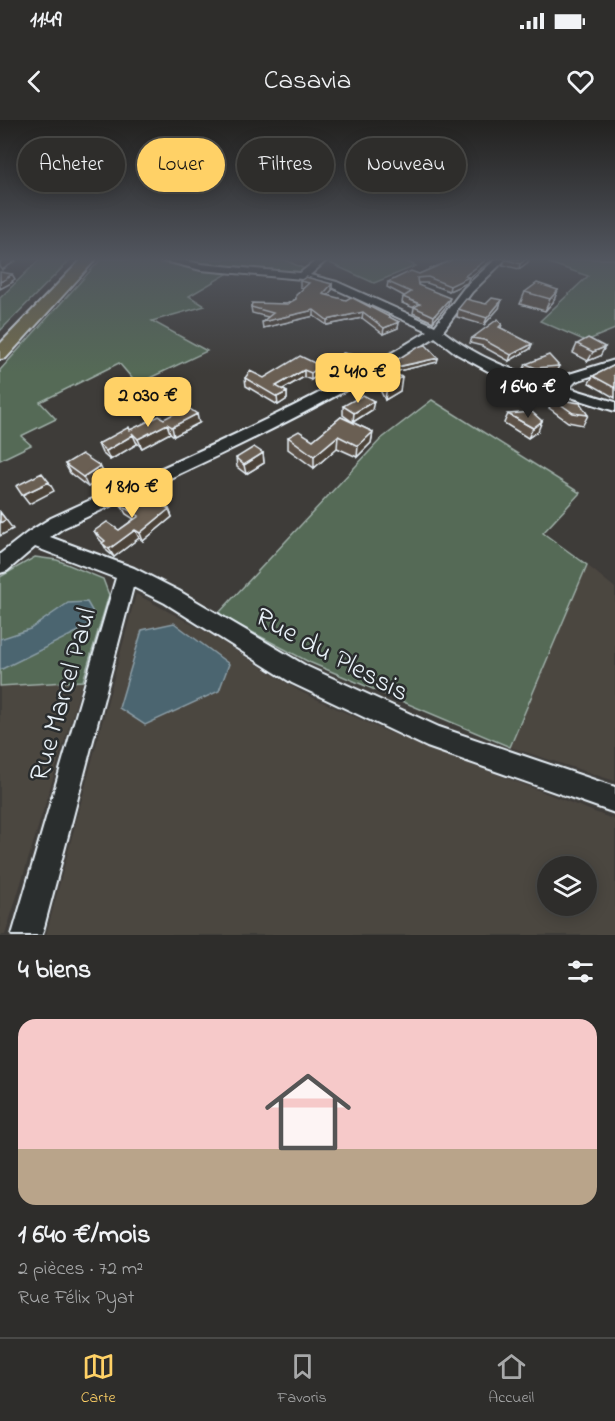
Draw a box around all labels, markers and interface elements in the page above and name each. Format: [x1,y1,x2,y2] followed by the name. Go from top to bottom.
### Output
[30,5,62,37] text: 11:49
[264,62,351,101] text: Casavia
[18,65,51,98] icon: back
[564,65,597,98] icon: heart
[18,138,125,192] chip: Acheter
[137,138,225,192] chip: Louer
[237,138,334,192] chip: Filtres
[346,138,466,192] chip: Nouveau
[303,353,413,404] pin: 2 410 €
[329,358,387,387] text: 2 410 €
[473,368,583,419] pin: 1 640 €
[500,373,556,402] text: 1 640 €
[93,377,203,428] pin: 2 030 €
[118,382,178,411] text: 2 030 €
[77,468,187,519] pin: 1 810 €
[106,473,158,502] text: 1 810 €
[247,598,416,714] street label: Rue du Plessis
[20,603,109,787] street label: Rue Marcel Paul
[537,856,597,916] map controls
[537,856,597,916] button: layers
[18,952,91,990] text: 4 biens
[564,955,597,988] icon: filters
[254,1058,362,1166] icon: home
[18,1217,150,1255] text: 1 640 €/mois
[18,1255,143,1284] text: 2 pièces · 72 m²
[18,1284,134,1313] text: Rue Félix Pyat
[81,1350,116,1410] tab: Carte
[277,1350,327,1410] tab: Favoris
[488,1350,534,1410] tab: Accueil

